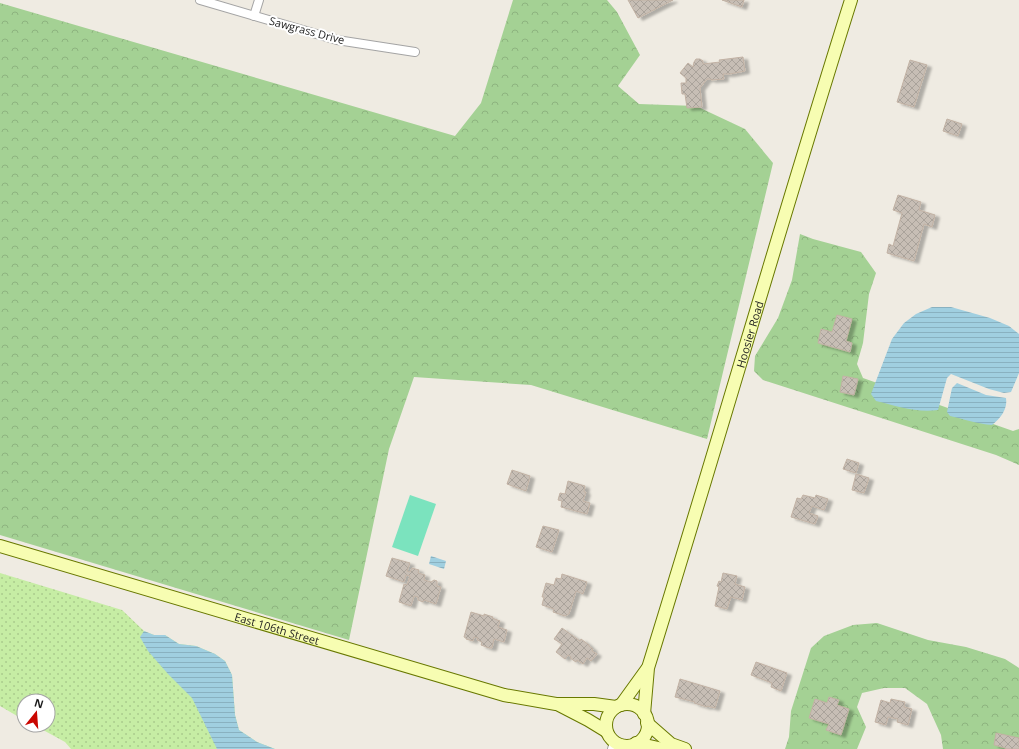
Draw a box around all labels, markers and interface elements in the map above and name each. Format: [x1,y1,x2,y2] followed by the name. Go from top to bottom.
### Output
[268,13,346,47] street label: Sawgrass Drive
[732,299,766,369] street label: Hoosier Road
[233,608,321,648] street label: East 106th Street
[16,693,56,733] north arrow
[33,694,46,711] text: N

